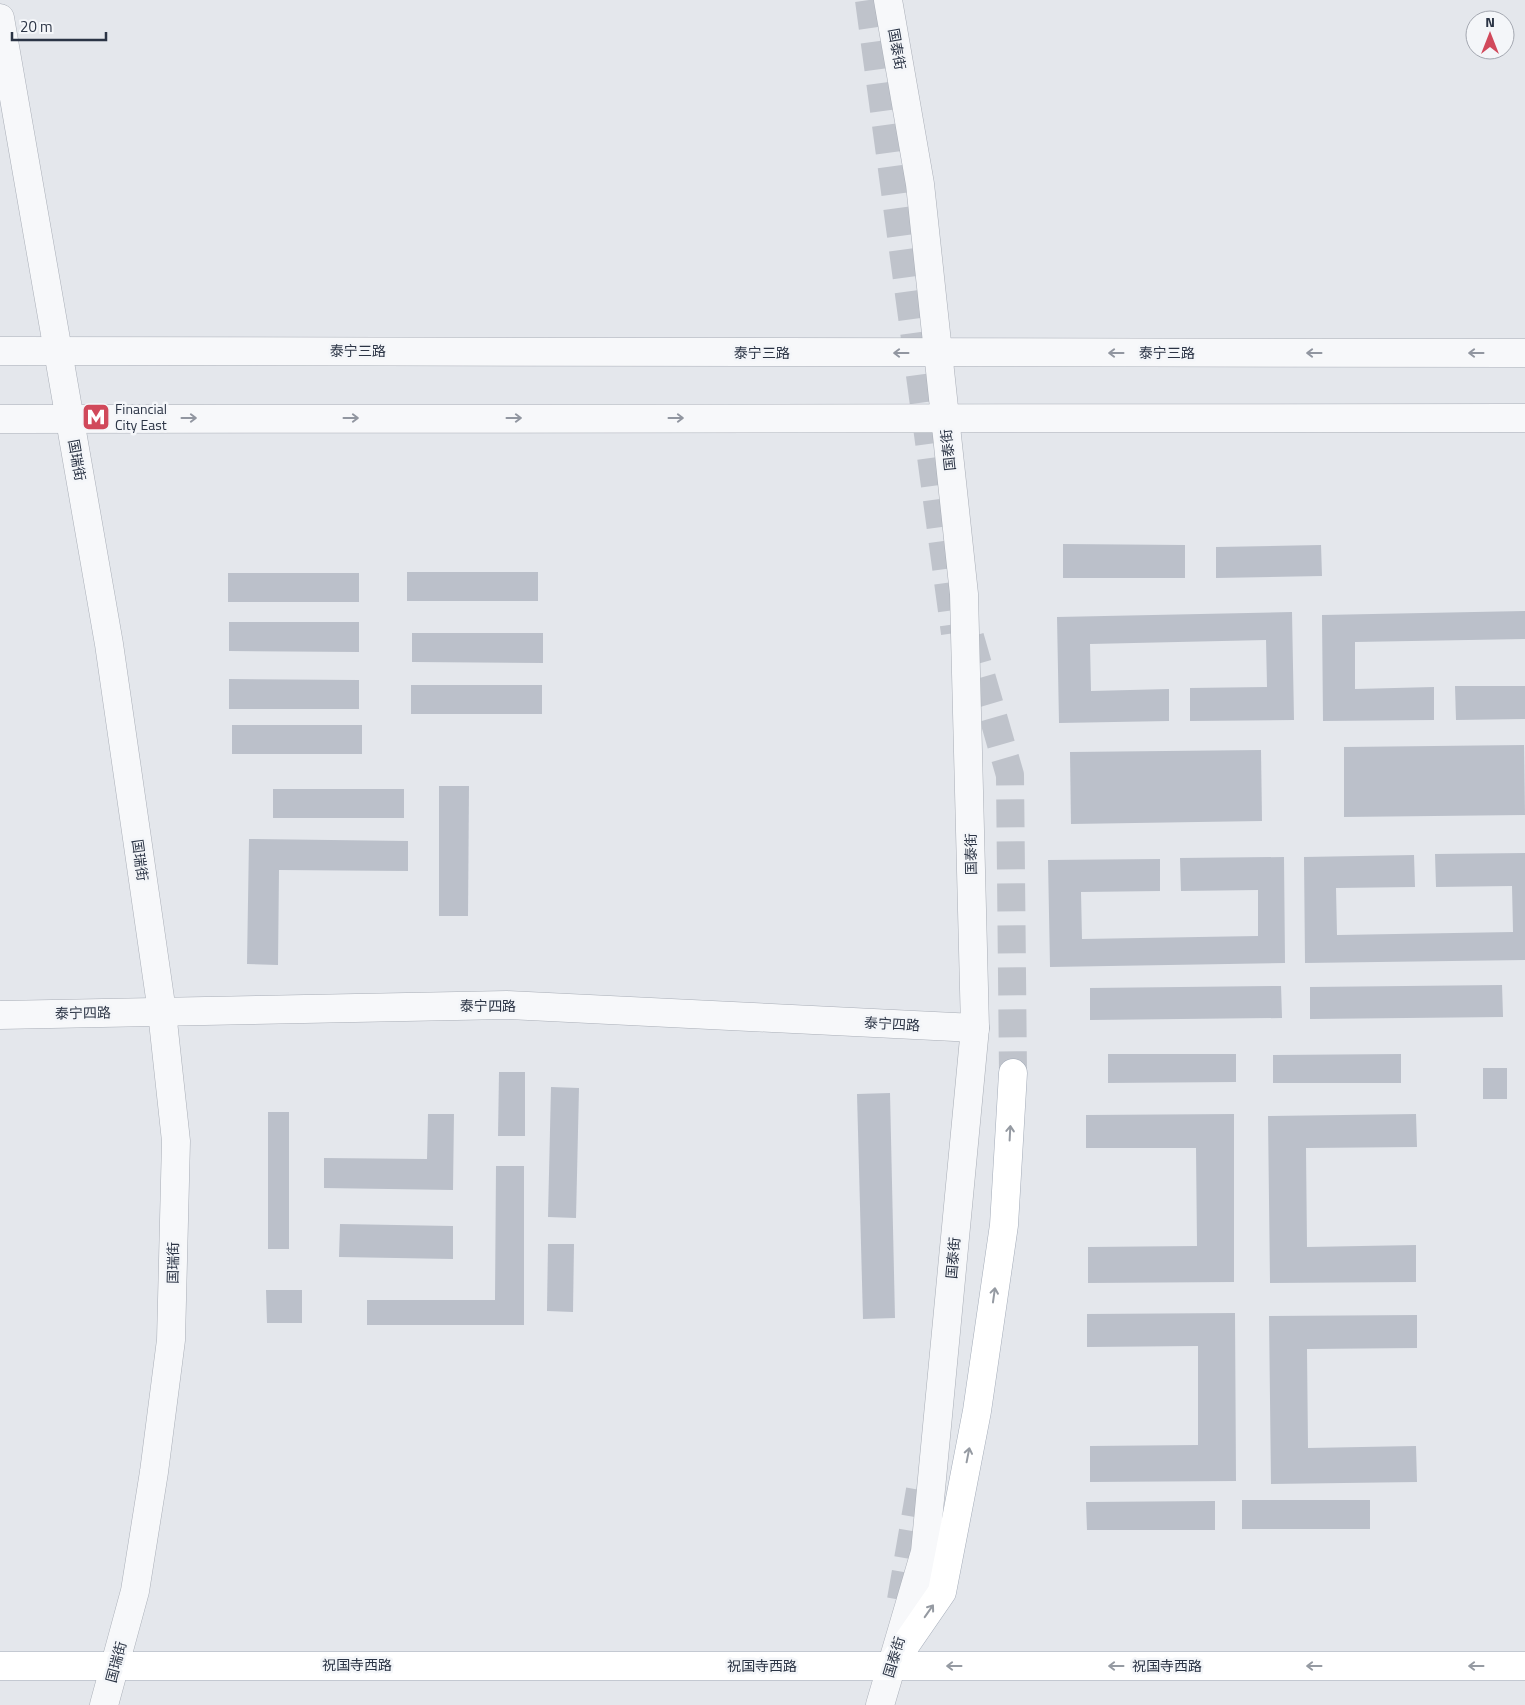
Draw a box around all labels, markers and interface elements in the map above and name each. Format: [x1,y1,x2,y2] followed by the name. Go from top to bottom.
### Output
[12,10,106,42] scale bar
[1465,10,1515,60] north arrow
[1485,11,1495,32] text: N
[20,15,53,38] text: 20 m
[884,26,911,71] street label: 国泰街
[330,340,386,361] street label: 泰宁三路
[734,342,790,363] street label: 泰宁三路
[1139,342,1195,363] street label: 泰宁三路
[894,348,910,358] one-way arrow
[1109,348,1125,358] one-way arrow
[1306,348,1322,358] one-way arrow
[1469,348,1485,358] one-way arrow
[115,398,167,435] place label: Financial City East
[81,402,111,432] metro station icon: Financial City East
[180,413,196,423] one-way arrow
[342,413,359,423] one-way arrow
[505,413,521,423] one-way arrow
[668,413,684,423] one-way arrow
[935,428,960,472] street label: 国泰街
[64,437,91,482] street label: 国瑞街
[960,833,981,875] street label: 国泰街
[127,838,154,882] street label: 国瑞街
[460,995,516,1016] street label: 泰宁四路
[55,1002,111,1023] street label: 泰宁四路
[864,1012,921,1035] street label: 泰宁四路
[1005,1125,1014,1141] one-way arrow
[940,1236,965,1280] street label: 国泰街
[162,1242,183,1284] street label: 国瑞街
[989,1287,999,1303] one-way arrow
[964,1448,974,1464] one-way arrow
[924,1604,934,1618] one-way arrow
[877,1634,910,1680] street label: 国泰街
[100,1639,131,1685] street label: 国瑞街
[322,1654,392,1675] street label: 祝国寺西路
[727,1655,797,1676] street label: 祝国寺西路
[1132,1655,1202,1676] street label: 祝国寺西路
[946,1661,962,1671] one-way arrow
[1109,1661,1125,1671] one-way arrow
[1306,1661,1322,1671] one-way arrow
[1469,1661,1485,1671] one-way arrow

